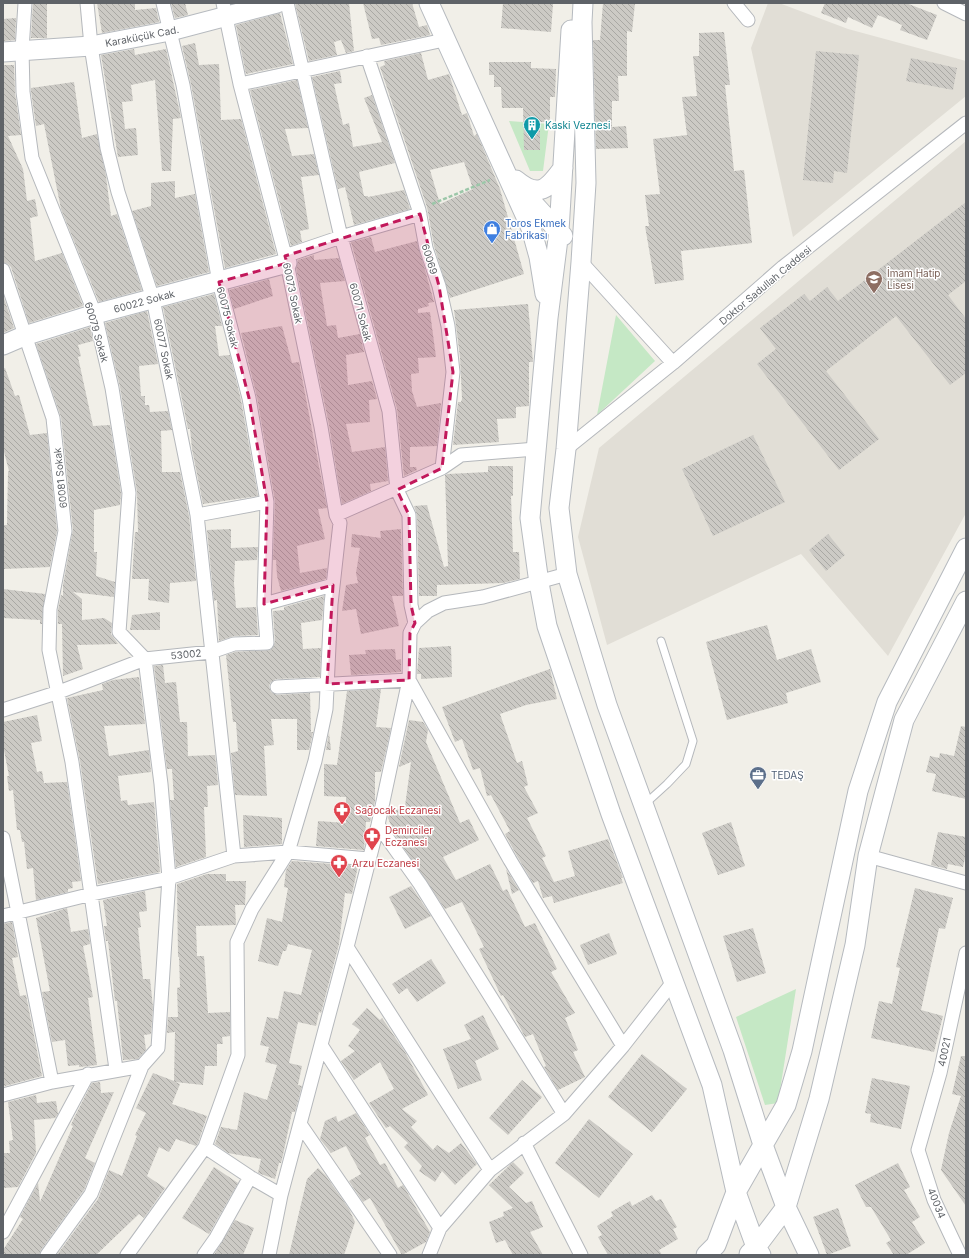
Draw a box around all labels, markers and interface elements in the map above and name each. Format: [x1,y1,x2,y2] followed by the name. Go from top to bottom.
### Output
[104,23,180,49] street label: Karaküçük Cad.
[522,115,542,140] building icon: Kaski Veznesi
[545,119,610,131] place label: Kaski Veznesi
[505,217,566,241] place label: Toros Ekmek Fabrikası
[482,219,502,244] shop icon: Toros Ekmek Fabrikası
[420,242,440,276] street label: 60069
[717,243,813,327] street label: Doktor Sadullah Caddesi
[281,261,305,325] street label: 60073 Sokak
[887,266,941,291] place label: İmam Hatip Lisesi
[864,269,884,294] school or university icon: İmam Hatip Lisesi
[347,281,375,343] street label: 60071 Sokak
[215,285,241,349] street label: 60075 Sokak
[112,287,176,315] street label: 60022 Sokak
[83,300,111,364] street label: 60079 Sokak
[152,317,176,381] street label: 60077 Sokak
[51,447,69,509] street label: 60081 Sokak
[170,646,202,662] street label: 53002
[748,765,768,790] office icon: TEDAŞ
[771,769,804,781] place label: TEDAŞ
[332,800,352,825] pharmacy icon: Sağocak Eczanesi
[355,804,441,816] place label: Sağocak Eczanesi
[385,824,433,848] place label: Demirciler Eczanesi
[362,826,382,851] pharmacy icon: Demirciler Eczanesi
[329,853,349,878] pharmacy icon: Arzu Eczanesi
[352,857,419,869] place label: Arzu Eczanesi
[935,1036,953,1068] street label: 40021
[925,1186,949,1220] street label: 40034

